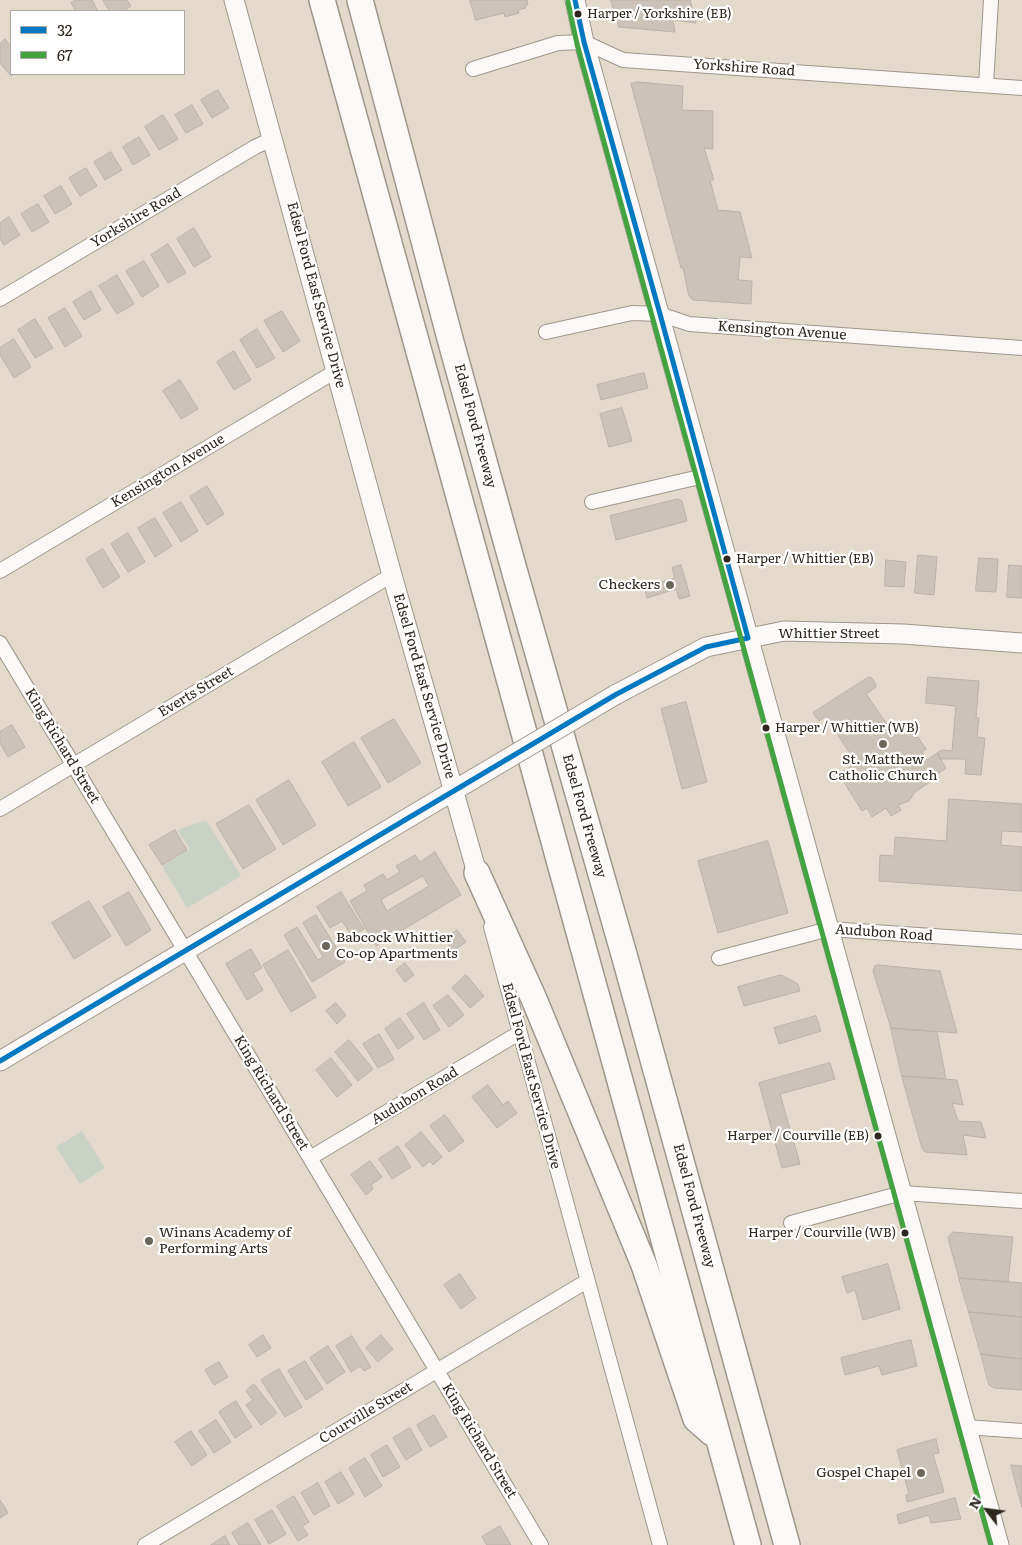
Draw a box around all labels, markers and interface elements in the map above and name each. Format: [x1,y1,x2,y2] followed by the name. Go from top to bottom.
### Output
[587,6,732,22] place label: Harper / Yorkshire (EB)
[573,9,583,19] marker: Harper / Yorkshire (EB)
[10,10,185,75] legend
[57,18,72,41] text: 32
[57,43,73,66] text: 67
[692,56,796,80] street label: Yorkshire Road
[88,184,184,252] street label: Yorkshire Road
[283,200,349,390] street label: Edsel Ford East Service Drive
[717,318,847,344] street label: Kensington Avenue
[450,362,500,490] street label: Edsel Ford Freeway
[108,430,228,512] street label: Kensington Avenue
[736,551,874,567] place label: Harper / Whittier (EB)
[722,554,732,564] marker: Harper / Whittier (EB)
[599,577,660,593] place label: Checkers
[664,579,676,591] marker: Checkers
[389,591,459,781] street label: Edsel Ford East Service Drive
[778,626,880,642] street label: Whittier Street
[155,663,237,721] street label: Everts Street
[21,685,103,807] street label: King Richard Street
[775,720,919,736] place label: Harper / Whittier (WB)
[761,723,771,733] marker: Harper / Whittier (WB)
[877,738,889,750] marker: St. Matthew Catholic Church
[558,752,610,880] street label: Edsel Ford Freeway
[829,752,937,784] place label: St. Matthew Catholic Church
[834,921,934,945] street label: Audubon Road
[336,930,458,962] place label: Babcock Whittier Co-op Apartments
[320,940,332,952] marker: Babcock Whittier Co-op Apartments
[498,981,564,1171] street label: Edsel Ford East Service Drive
[230,1032,312,1154] street label: King Richard Street
[369,1064,461,1128] street label: Audubon Road
[727,1128,869,1144] place label: Harper / Courville (EB)
[873,1131,883,1141] marker: Harper / Courville (EB)
[669,1142,719,1270] street label: Edsel Ford Freeway
[159,1225,291,1258] place label: Winans Academy of Performing Arts
[748,1225,896,1241] place label: Harper / Courville (WB)
[900,1228,910,1238] marker: Harper / Courville (WB)
[143,1235,155,1247] marker: Winans Academy of Performing Arts
[316,1379,416,1447] street label: Courville Street
[438,1380,520,1502] street label: King Richard Street
[816,1465,911,1481] place label: Gospel Chapel
[915,1467,927,1479] marker: Gospel Chapel
[962,1485,1012,1535] north arrow
[962,1492,986,1513] text: N

